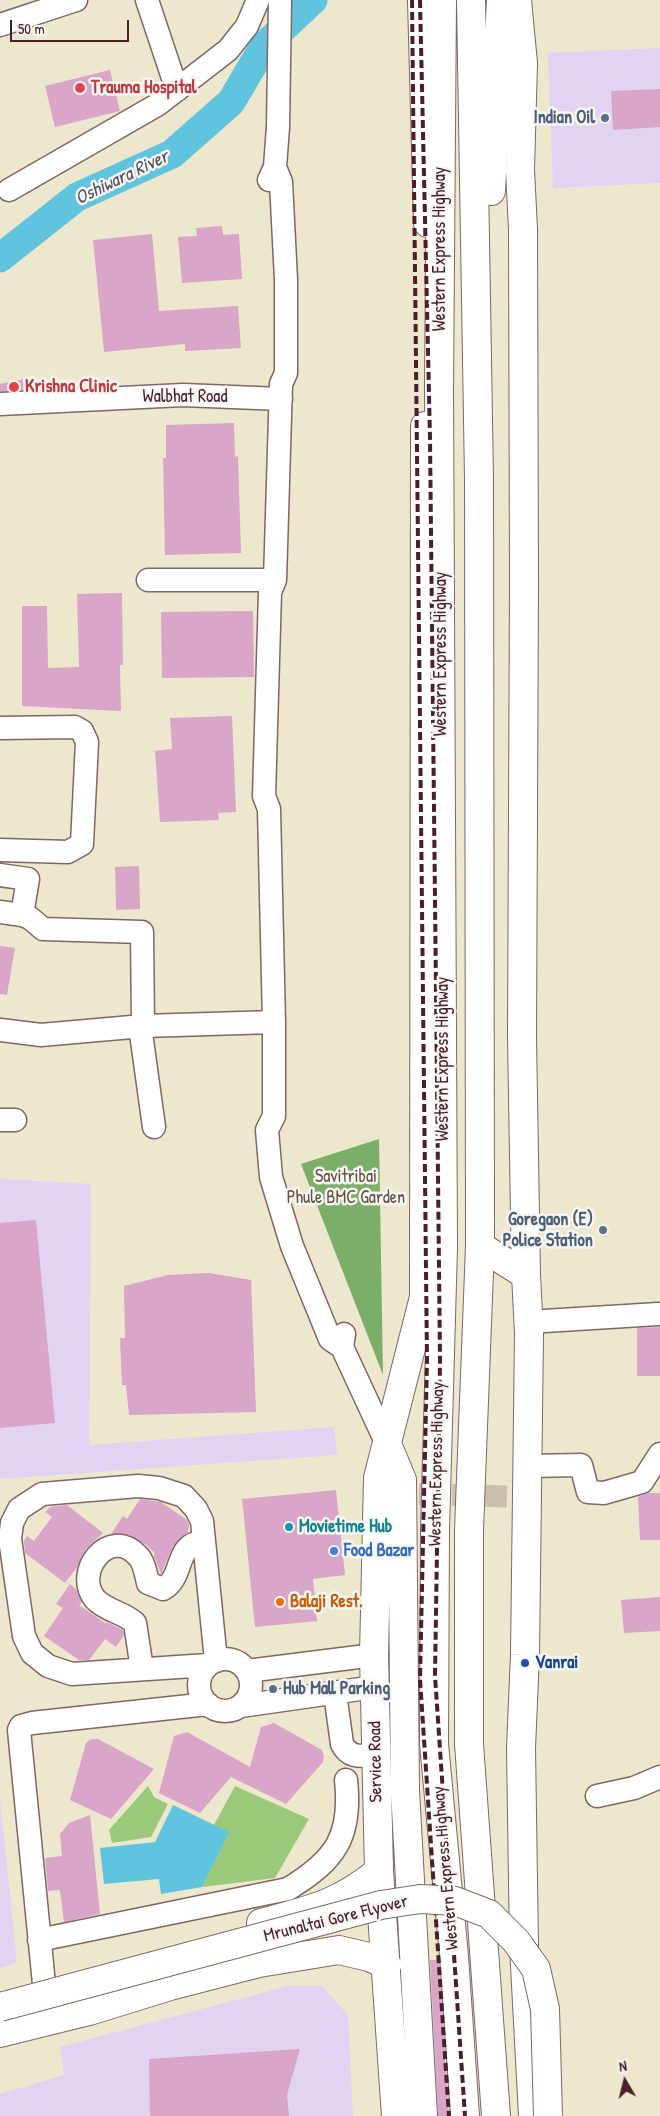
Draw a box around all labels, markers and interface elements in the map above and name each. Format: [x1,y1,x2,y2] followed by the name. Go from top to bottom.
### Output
[12,10,131,42] scale bar
[18,18,45,39] text: 50 m
[91,77,196,99] place label: Trauma Hospital
[73,81,87,95] marker: Trauma Hospital
[533,107,595,129] place label: Indian Oil
[599,112,611,124] marker: Indian Oil
[72,146,172,210] water label: Oshiwara River
[429,167,451,331] street label: Western Express Highway
[25,376,117,398] place label: Krishna Clinic
[7,380,21,394] marker: Krishna Clinic
[143,386,227,408] street label: Walbhat Road
[430,572,452,736] street label: Western Express Highway
[432,977,454,1141] street label: Western Express Highway
[287,1166,405,1208] park label: Savitribai Phule BMC Garden
[503,1209,593,1252] place label: Goregaon (E) Police Station
[597,1224,609,1236] marker: Goregaon (E) Police Station
[425,1382,449,1546] street label: Western Express Highway
[299,1516,392,1538] place label: Movietime Hub
[283,1521,295,1533] marker: Movietime Hub
[344,1540,414,1562] place label: Food Bazar
[328,1545,340,1557] marker: Food Bazar
[290,1591,363,1613] place label: Balaji Rest.
[274,1596,286,1608] marker: Balaji Rest.
[535,1652,578,1674] place label: Vanrai
[519,1657,531,1669] marker: Vanrai
[283,1678,390,1700] place label: Hub Mall Parking
[267,1683,279,1695] marker: Hub Mall Parking
[364,1721,388,1803] street label: Service Road
[428,1785,464,1951] street label: Western Express Highway
[262,1891,410,1947] street label: Mrunaltai Gore Flyover
[600,2056,650,2106] north arrow
[618,2056,628,2076] text: N

